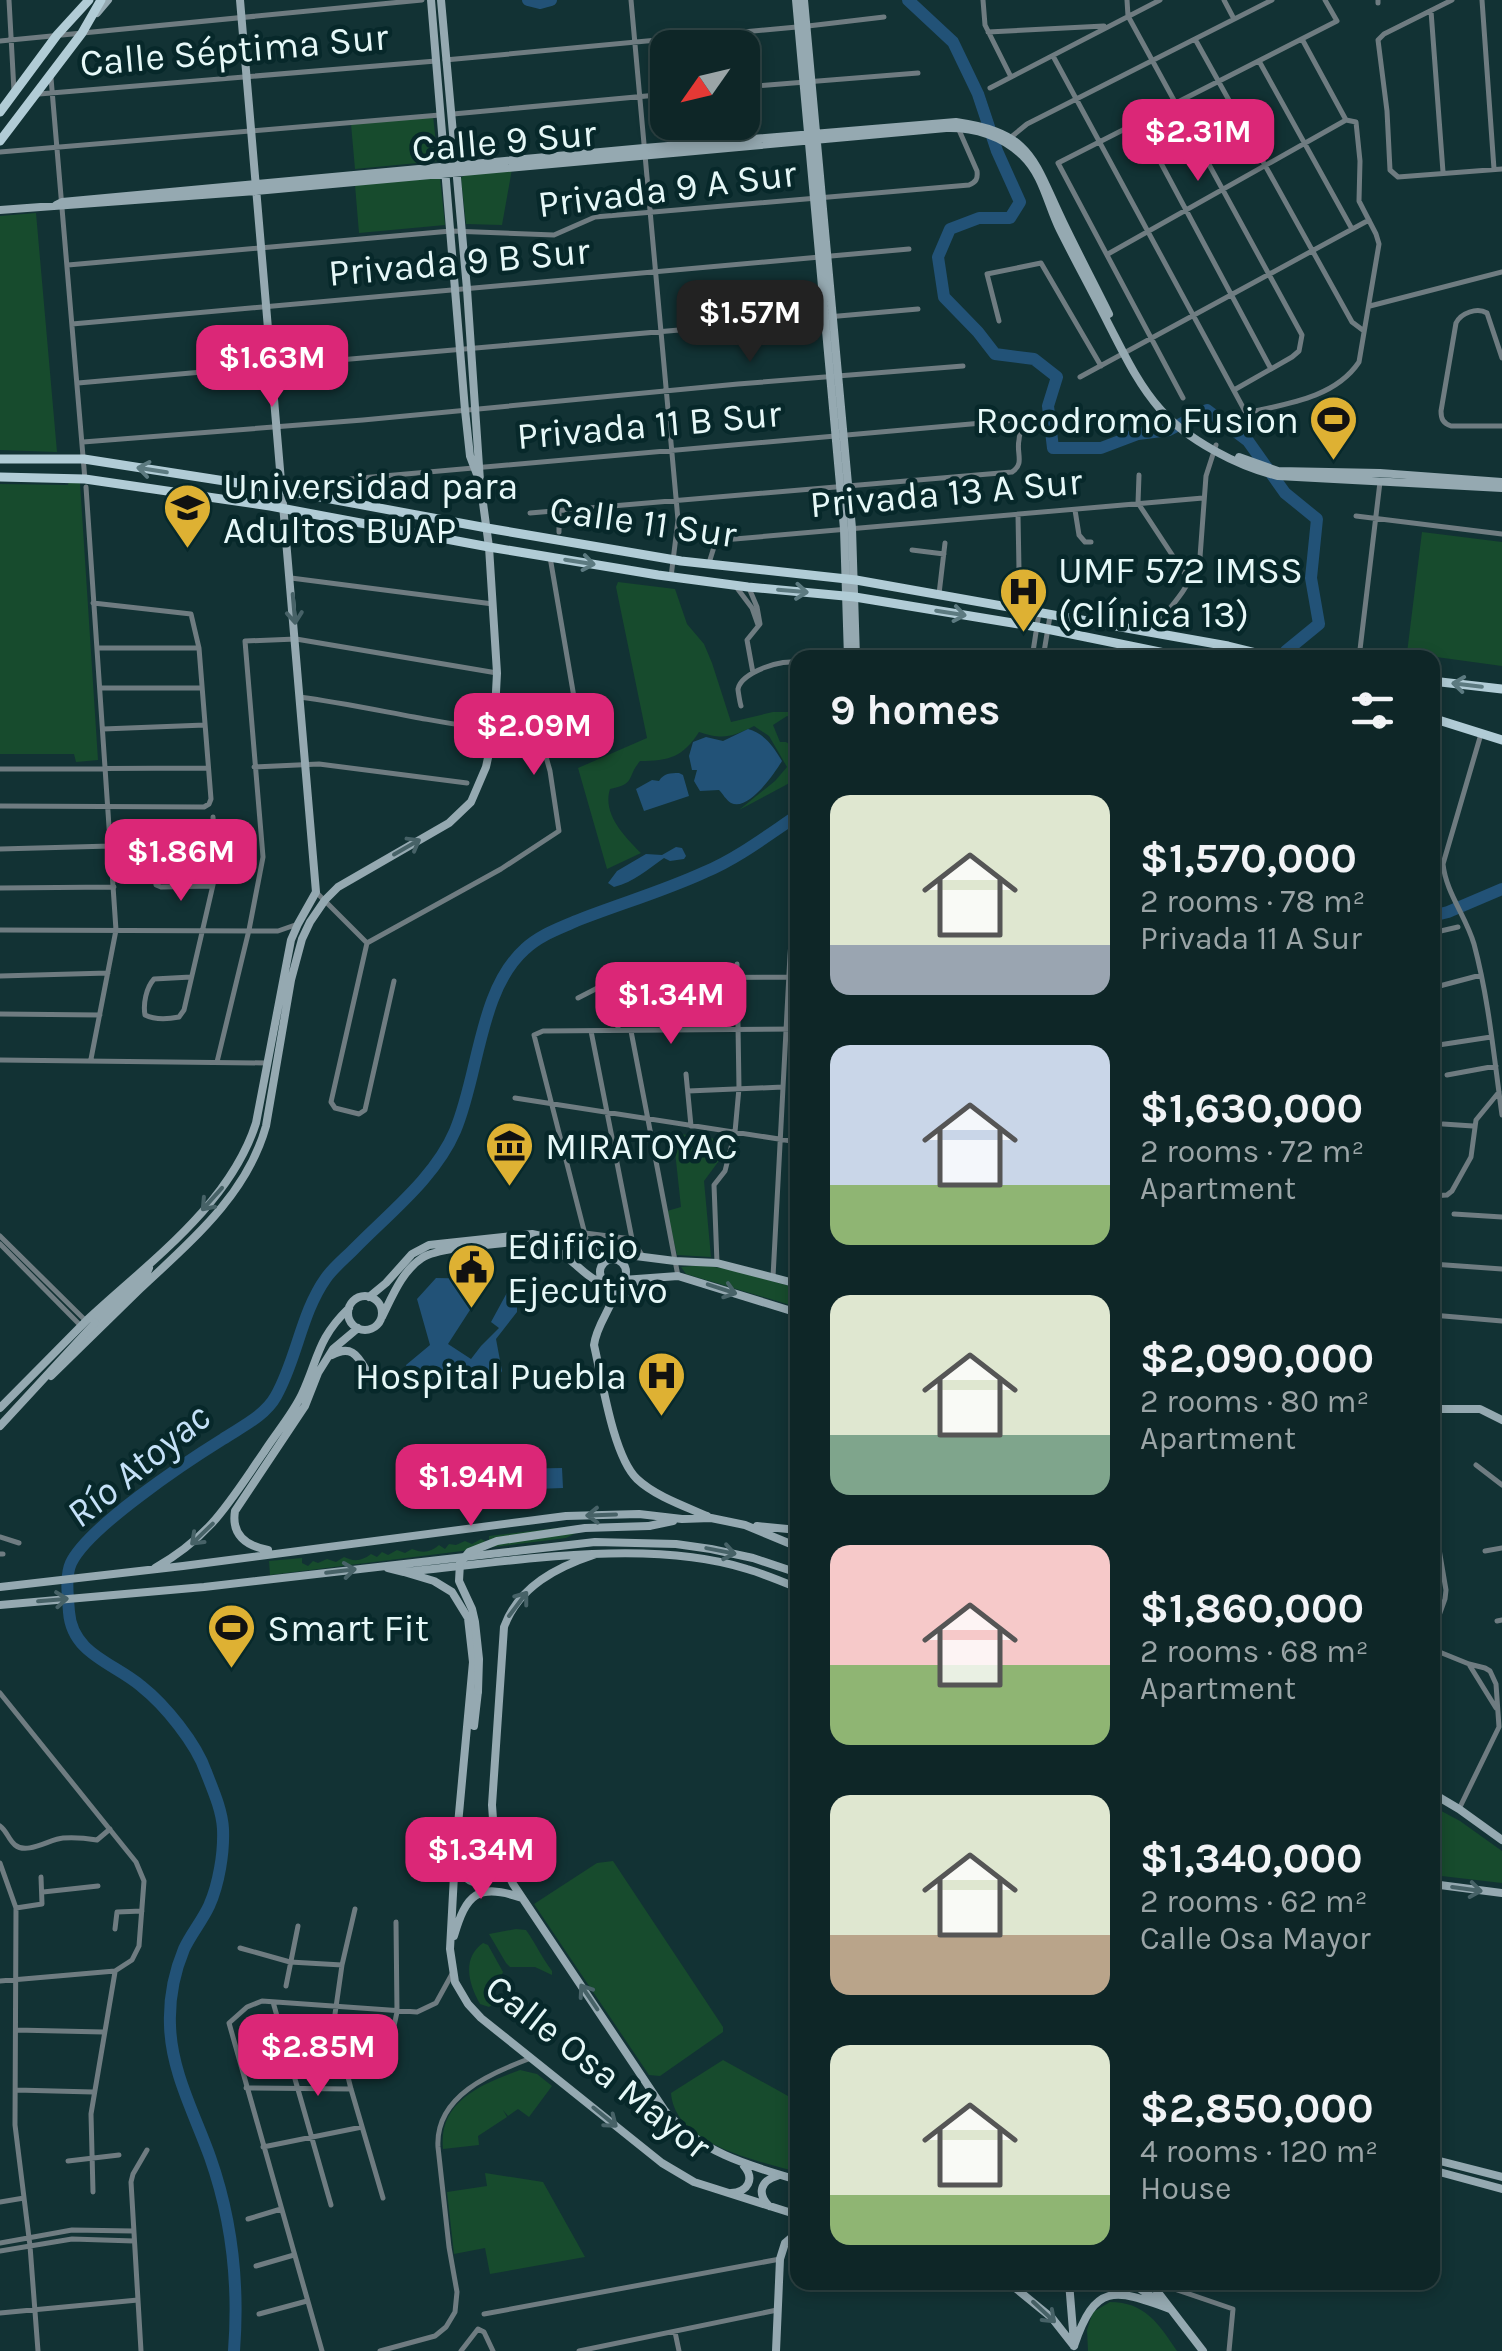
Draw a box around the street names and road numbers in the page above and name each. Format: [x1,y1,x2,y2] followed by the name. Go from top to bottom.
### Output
[78,14,390,86] street label: Calle Séptima Sur
[410,111,598,171] street label: Calle 9 Sur
[535,151,799,227] street label: Privada 9 A Sur
[327,228,592,296] street label: Privada 9 B Sur
[515,391,783,459] street label: Privada 11 B Sur
[808,459,1084,527] street label: Privada 13 A Sur
[547,487,739,557] street label: Calle 11 Sur
[476,1965,720,2169] street label: Calle Osa Mayor

